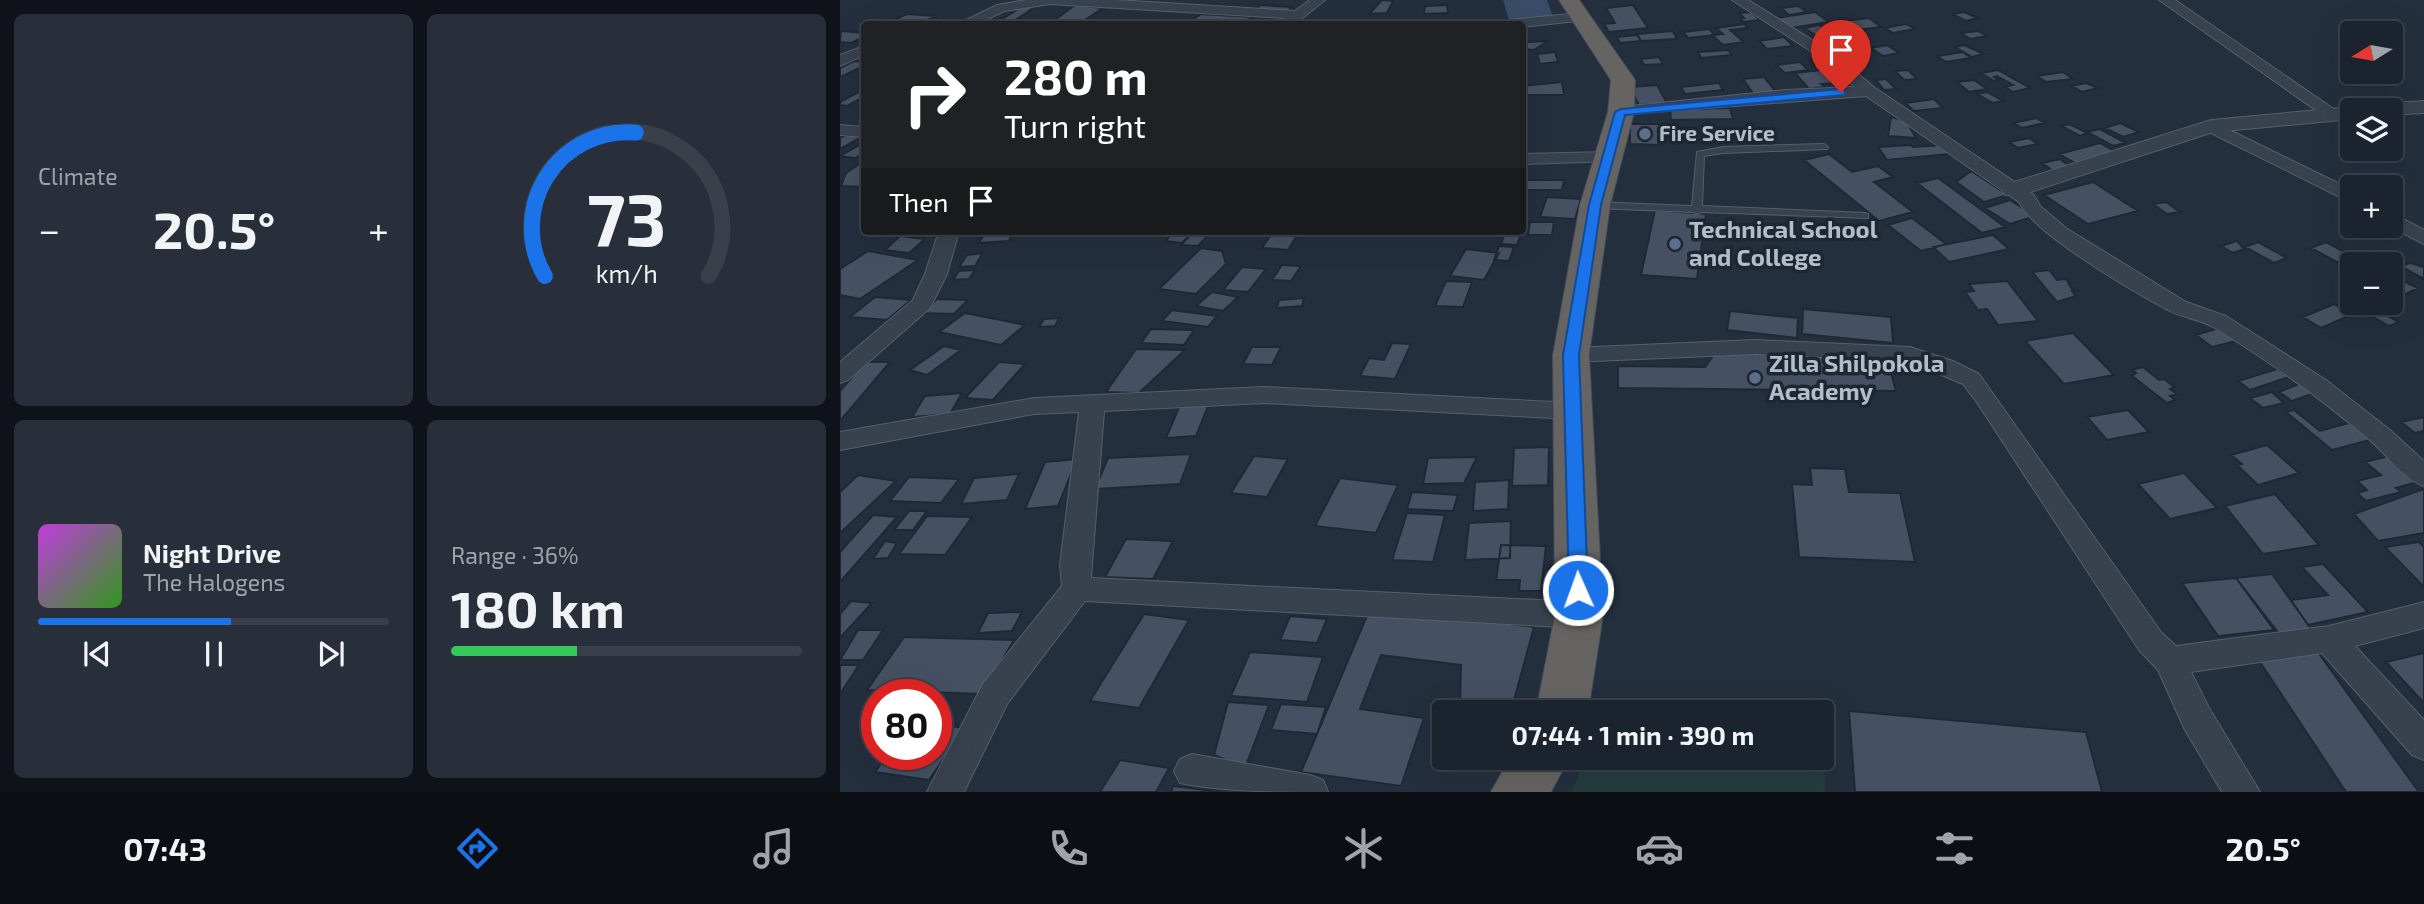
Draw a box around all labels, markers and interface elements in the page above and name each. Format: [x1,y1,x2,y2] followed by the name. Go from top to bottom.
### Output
[1811,20,1871,92] pin
[2340,21,2403,84] north arrow
[2340,21,2403,315] map controls
[1822,31,1860,69] icon: arrive
[1004,46,1148,105] text: 280 m
[889,49,980,140] icon: right
[2340,98,2403,161] button: layers
[1004,106,1146,144] text: Turn right
[1659,120,1775,145] place label: Fire Service
[1637,126,1653,142] marker: Fire Service
[38,162,118,190] text: Climate
[587,173,666,261] text: 73
[2340,175,2403,238] button: +
[962,182,1000,220] icon: arrive
[889,186,948,217] text: Then
[153,197,275,259] text: 20.5°
[38,206,60,252] text: −
[368,206,389,252] text: +
[1689,214,1878,271] place label: Technical School and College
[1667,236,1683,252] marker: Technical School and College
[2340,252,2403,315] button: −
[595,258,658,288] text: km/h
[1769,348,1945,405] place label: Zilla Shilpokola Academy
[1747,370,1763,386] marker: Zilla Shilpokola Academy
[143,537,281,568] text: Night Drive
[451,541,579,569] text: Range · 36%
[1541,553,1615,627] position arrow
[143,568,285,596] text: The Halogens
[451,576,625,638] text: 180 km
[78,635,116,673] icon: previous
[195,635,233,673] icon: pause
[312,635,350,673] icon: next
[861,679,952,770] speed limit sign: 80
[1511,719,1755,750] text: 07:44 · 1 min · 390 m
[453,824,502,873] icon: directions
[749,824,798,873] icon: music
[1044,824,1093,873] icon: phone
[1339,824,1388,873] icon: climate
[1635,824,1684,873] icon: car
[1930,824,1979,873] icon: filters
[123,829,207,867] text: 07:43
[2226,829,2301,867] text: 20.5°

